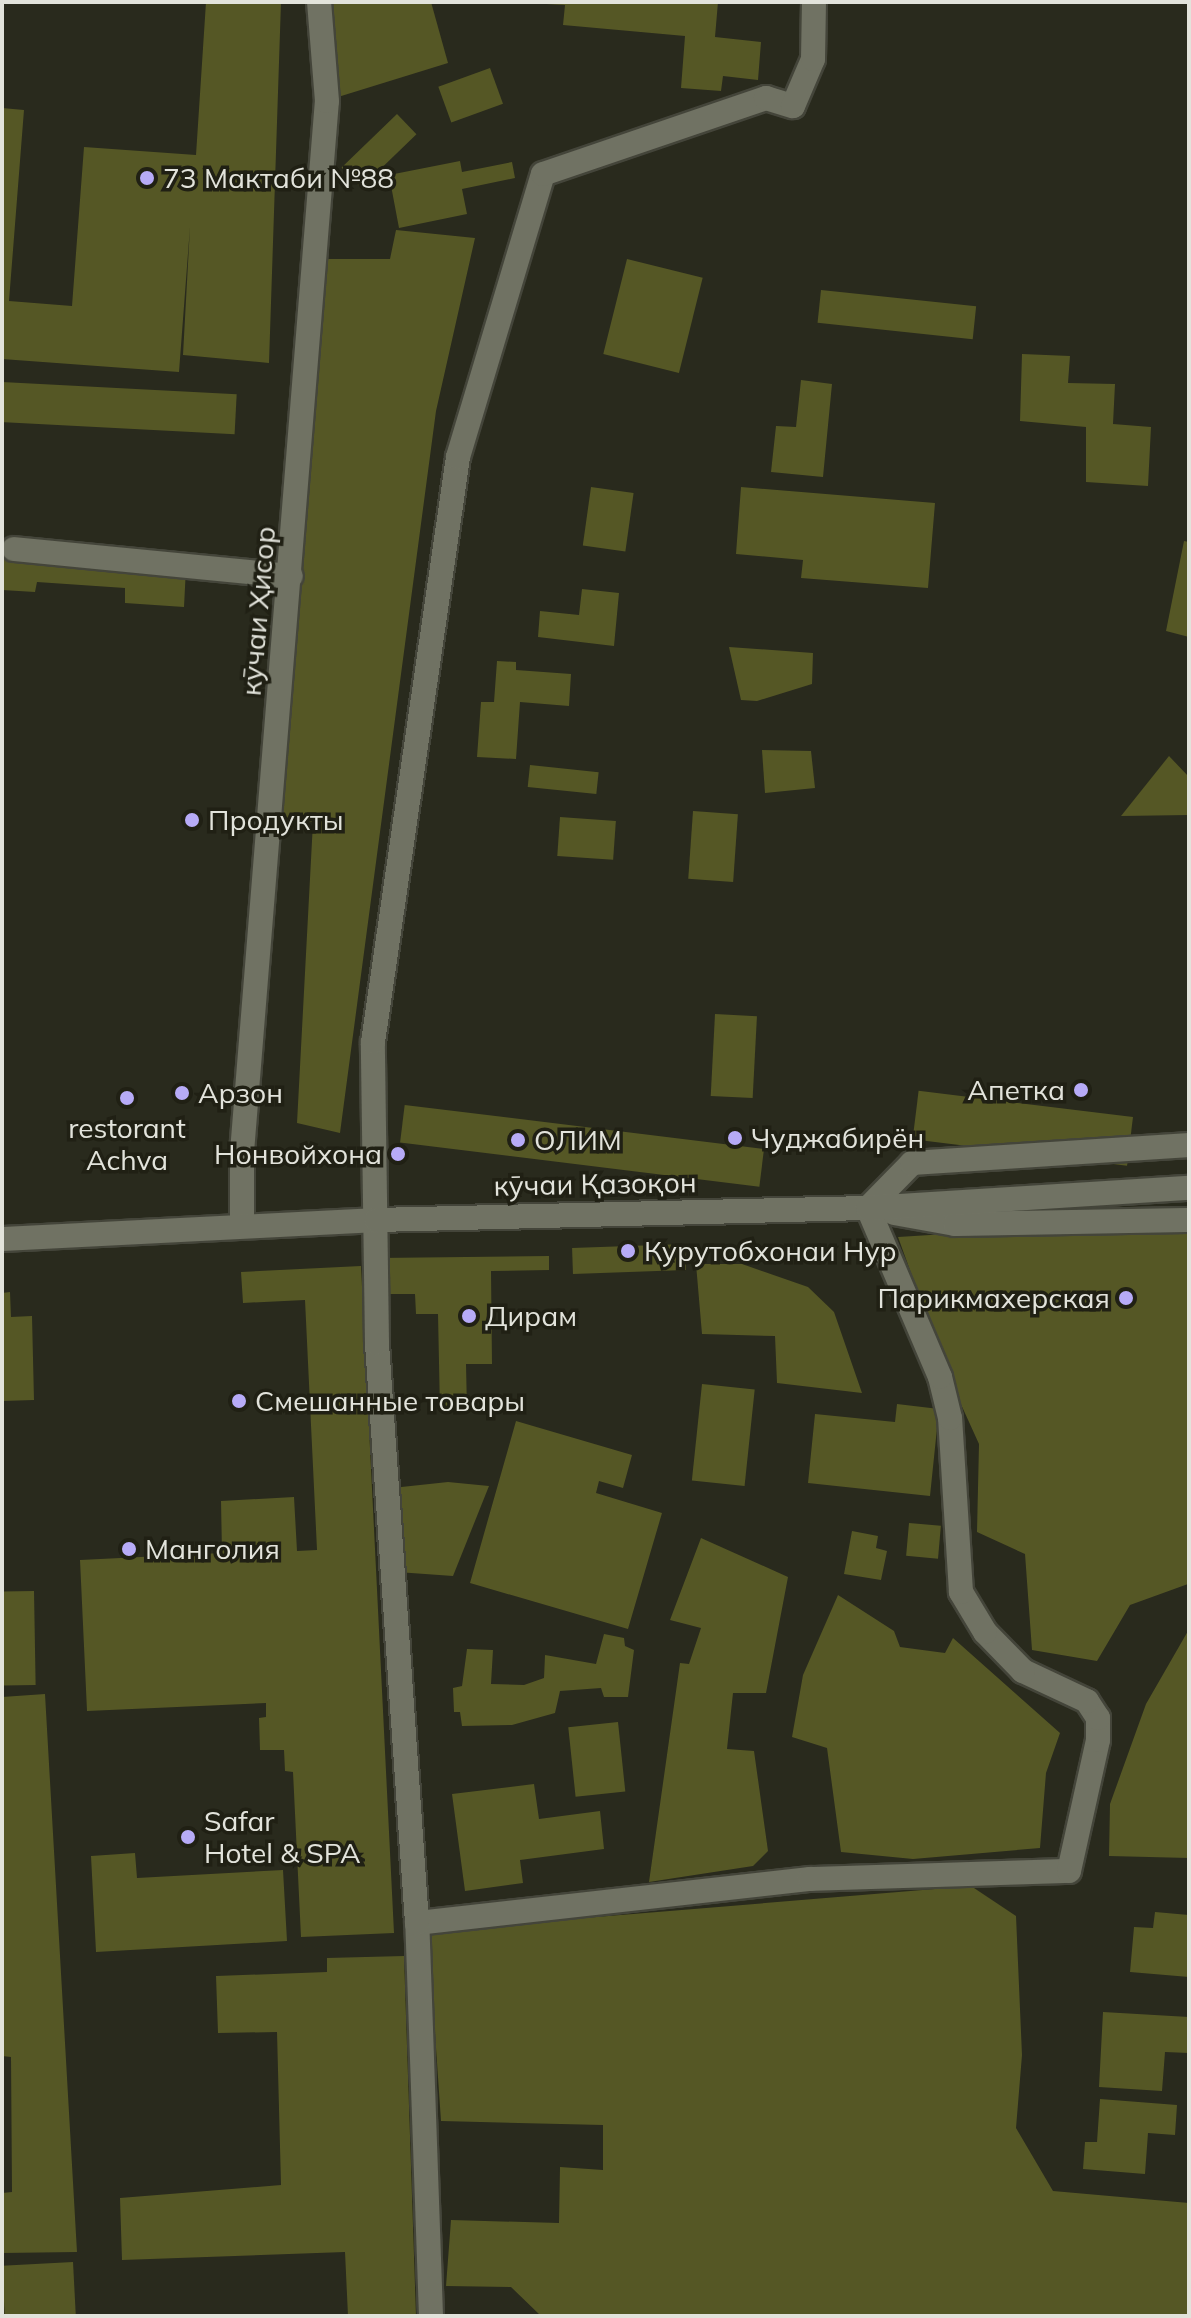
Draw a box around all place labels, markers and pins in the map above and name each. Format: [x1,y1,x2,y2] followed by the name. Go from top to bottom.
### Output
[163,161,394,195] place label: 73 Мактаби №88
[138,169,156,187] marker: 73 Мактаби №88
[208,803,344,837] place label: Продукты
[183,811,201,829] marker: Продукты
[967,1073,1065,1107] place label: Апетка
[198,1076,283,1110] place label: Арзон
[1072,1081,1090,1099] marker: Апетка
[173,1084,191,1102] marker: Арзон
[118,1089,136,1107] marker: restorant Achva
[68,1111,186,1177] place label: restorant Achva
[751,1121,924,1155] place label: Чуджабирён
[534,1123,622,1157] place label: ОЛИМ
[726,1129,744,1147] marker: Чуджабирён
[509,1131,527,1149] marker: ОЛИМ
[214,1137,382,1171] place label: Нонвойхона
[389,1145,407,1163] marker: Нонвойхона
[644,1234,897,1268] place label: Курутобхонаи Нур
[619,1242,637,1260] marker: Курутобхонаи Нур
[878,1281,1110,1315] place label: Парикмахерская
[1117,1289,1135,1307] marker: Парикмахерская
[485,1299,577,1333] place label: Дирам
[460,1307,478,1325] marker: Дирам
[255,1384,525,1418] place label: Смешанные товары
[230,1392,248,1410] marker: Смешанные товары
[145,1532,280,1566] place label: Манголия
[120,1540,138,1558] marker: Манголия
[204,1804,361,1870] place label: Safar Hotel & SPA
[179,1828,197,1846] marker: Safar Hotel & SPA

